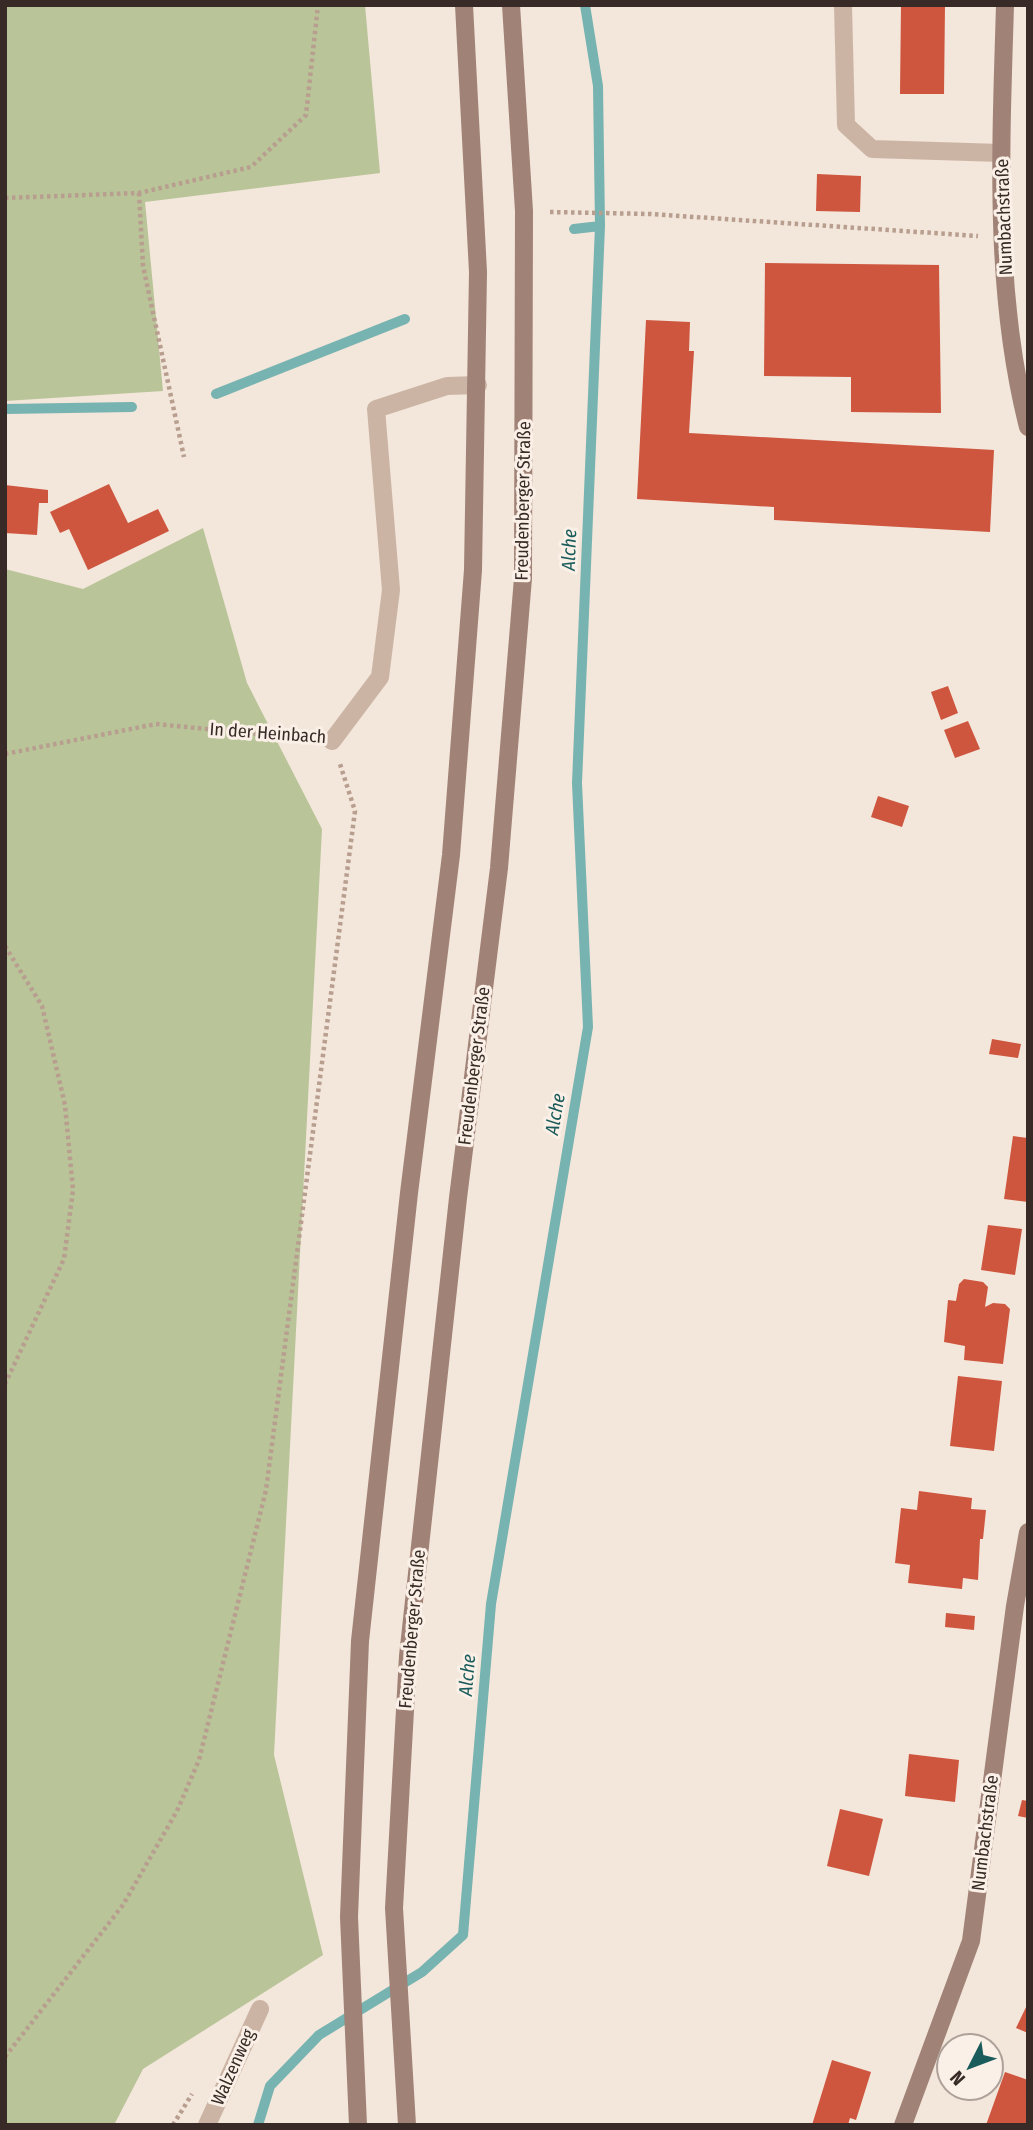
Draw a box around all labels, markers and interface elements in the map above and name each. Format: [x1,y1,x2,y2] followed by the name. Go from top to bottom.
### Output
[991,158,1017,275] street label: Numbachstraße
[511,421,535,581] street label: Freudenberger Straße
[557,529,581,572] water label: Alche
[209,718,327,748] street label: In der Heinbach
[453,985,495,1146] street label: Freudenberger Straße
[540,1091,570,1138] water label: Alche
[394,1549,430,1709] street label: Freudenberger Straße
[454,1653,480,1698] water label: Alche
[967,1774,1003,1892] street label: Numbachstraße
[206,2025,260,2108] street label: Walzenweg
[935,2032,1005,2102] north arrow
[945,2066,970,2090] text: N

